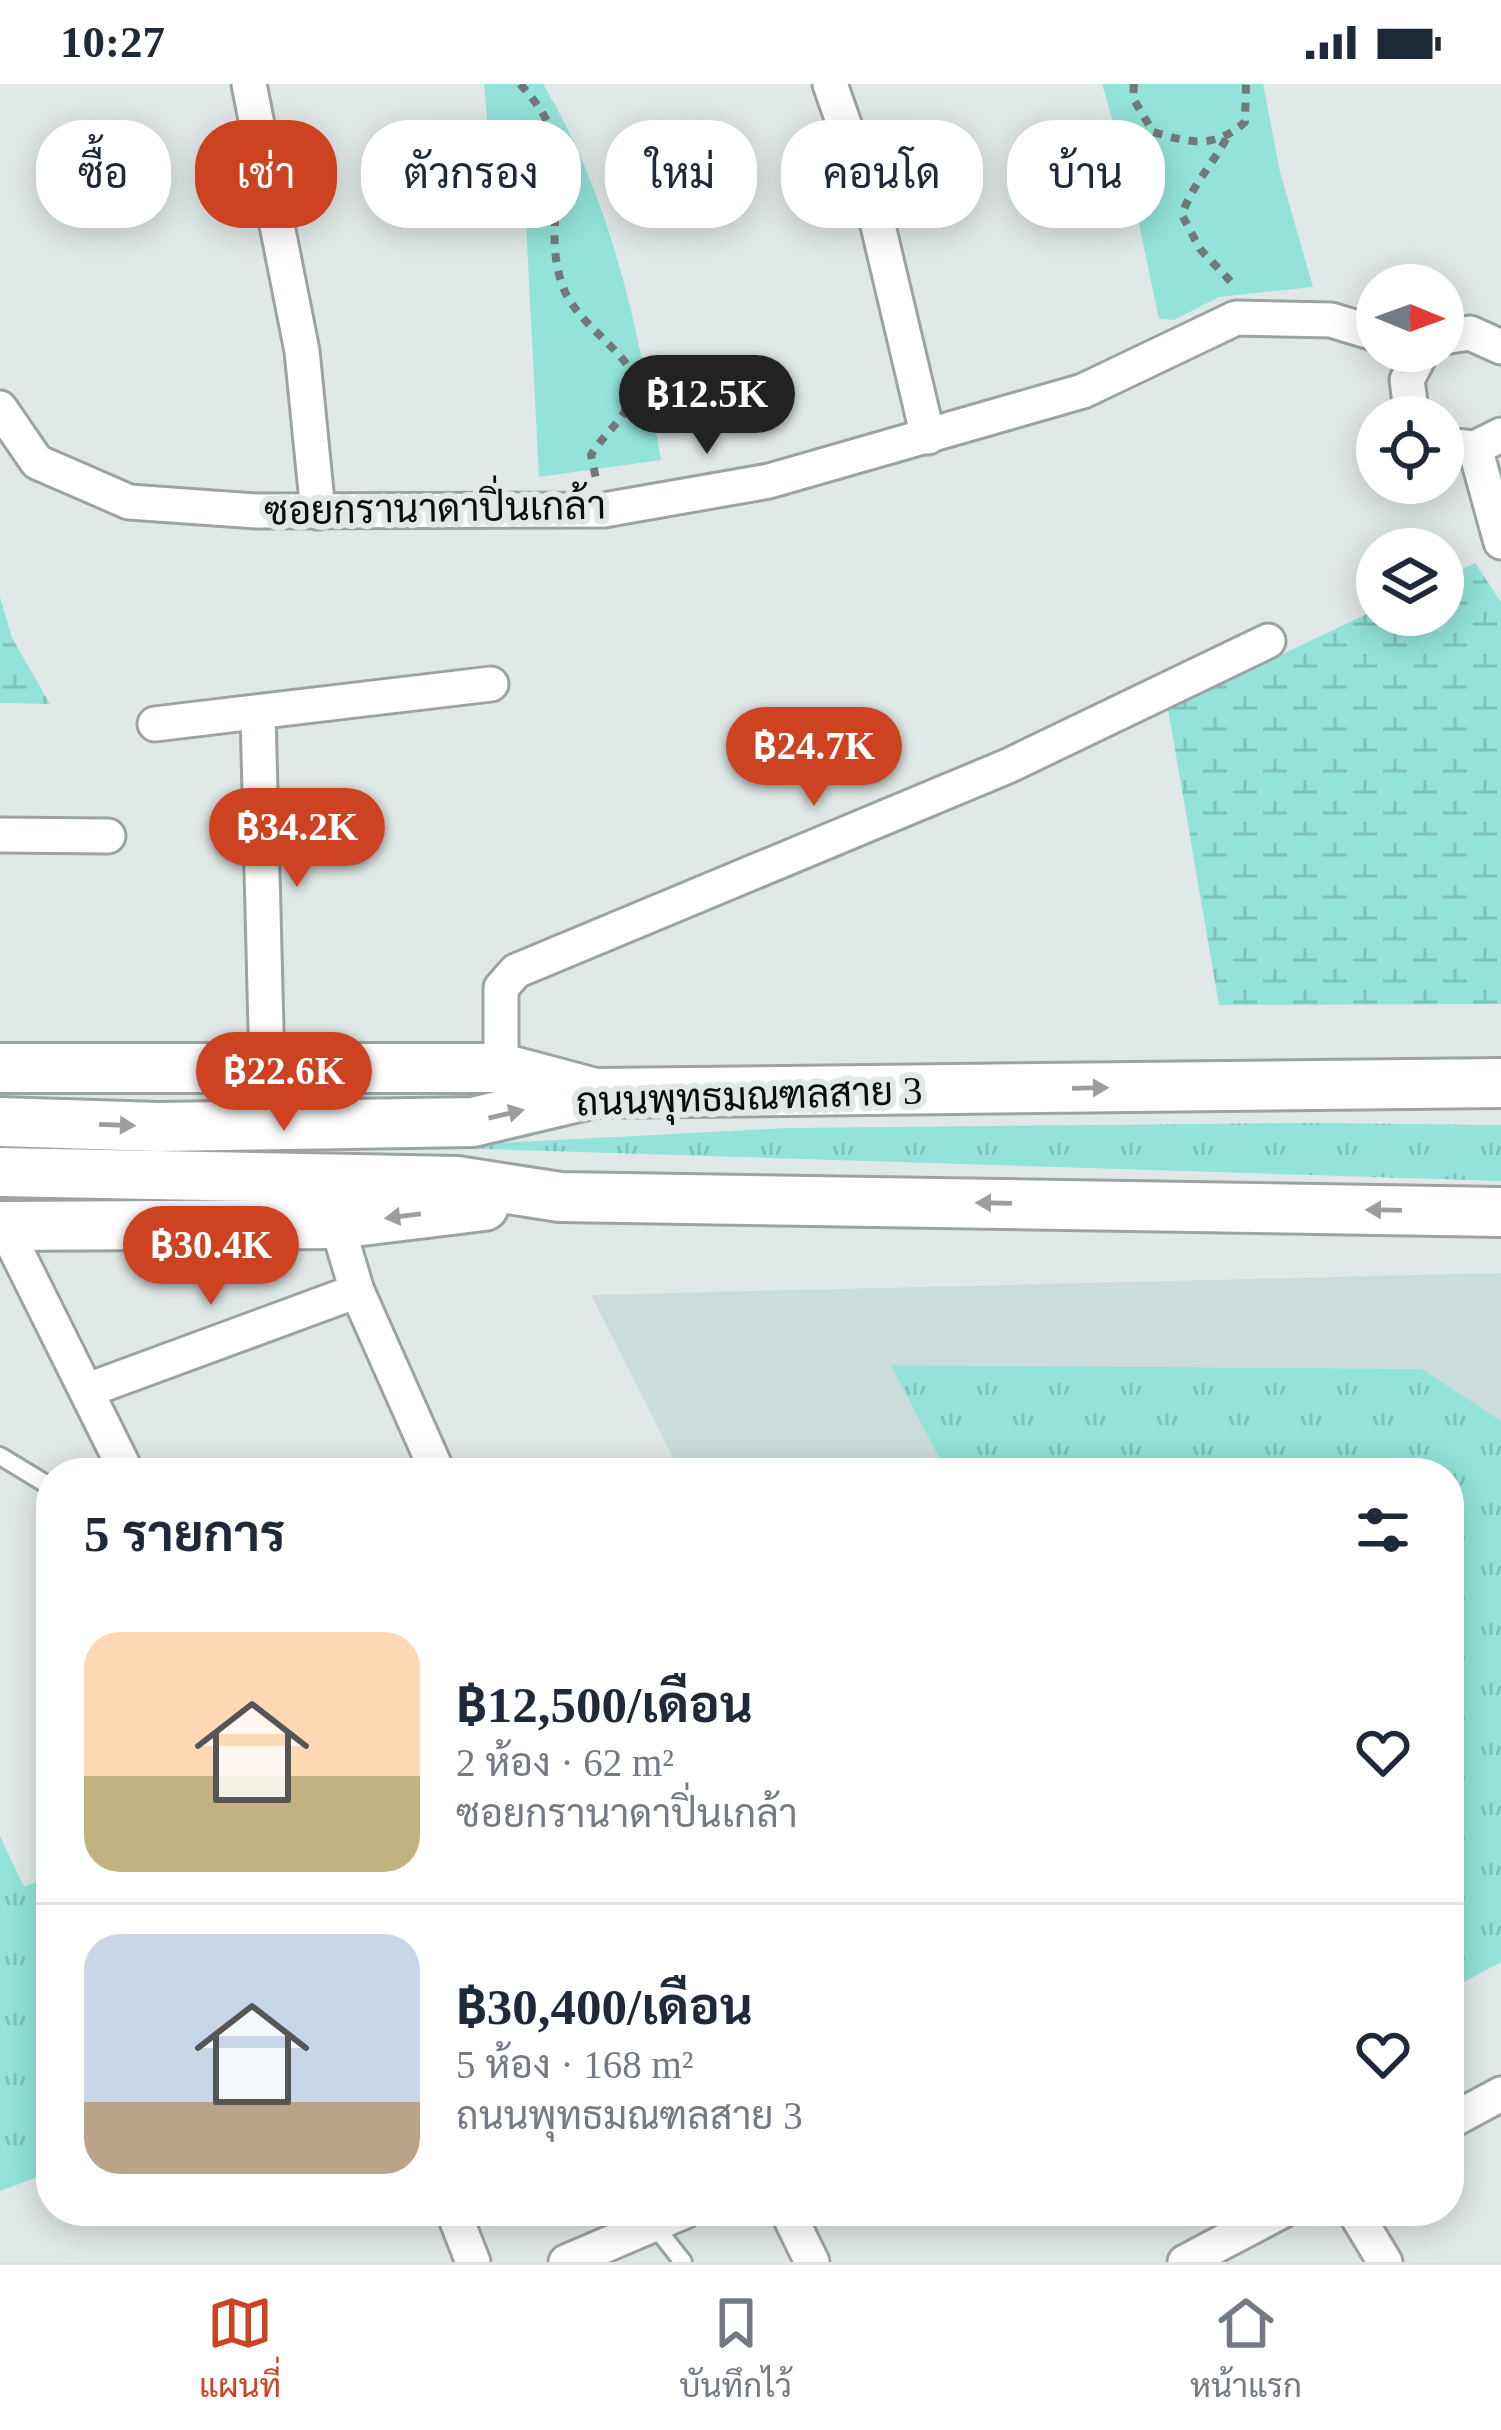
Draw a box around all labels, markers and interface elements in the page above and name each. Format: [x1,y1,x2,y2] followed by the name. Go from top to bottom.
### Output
[60,17,165,67] text: 10:27
[36,120,171,228] chip: ซื้อ
[195,120,337,228] chip: เช่า
[361,120,581,228] chip: ตัวกรอง
[605,120,757,228] chip: ใหม่
[781,120,983,228] chip: คอนโด
[1007,120,1165,228] chip: บ้าน
[1356,264,1464,372] north arrow
[1356,264,1464,636] map controls
[609,355,805,457] pin: ฿12.5K
[646,372,768,415] text: ฿12.5K
[1356,396,1464,504] button: locate
[264,473,606,532] street label: ซอยกรานาดาปิ่นเกล้า
[1356,528,1464,636] button: layers
[716,707,912,809] pin: ฿24.7K
[753,724,875,767] text: ฿24.7K
[199,788,395,890] pin: ฿34.2K
[236,805,358,848] text: ฿34.2K
[186,1032,382,1134] pin: ฿22.6K
[223,1049,345,1092] text: ฿22.6K
[575,1068,923,1129] street label: ถนนพุทธมณฑลสาย 3
[1072,1078,1110,1098] one-way arrow
[488,1104,525,1123] one-way arrow
[99,1116,137,1135] one-way arrow
[974,1194,1012,1213] one-way arrow
[1364,1200,1402,1219] one-way arrow
[113,1206,309,1308] pin: ฿30.4K
[383,1206,421,1225] one-way arrow
[150,1223,272,1266] text: ฿30.4K
[1350,1497,1416,1563] icon: filters
[84,1506,285,1562] text: 5 รายการ
[456,1677,753,1733] text: ฿12,500/เดือน
[180,1680,324,1824] icon: home
[1350,1719,1416,1785] icon: heart
[456,1741,674,1784] text: 2 ห้อง · 62 m²
[456,1792,798,1835] text: ซอยกรานาดาปิ่นเกล้า
[456,1979,753,2035] text: ฿30,400/เดือน
[180,1982,324,2126] icon: home
[1350,2021,1416,2087] icon: heart
[456,2043,693,2086] text: 5 ห้อง · 168 m²
[456,2094,803,2137] text: ถนนพุทธมณฑลสาย 3
[199,2290,281,2405] tab: แผนที่
[679,2290,792,2405] tab: บันทึกไว้
[1190,2290,1302,2405] tab: หน้าแรก

